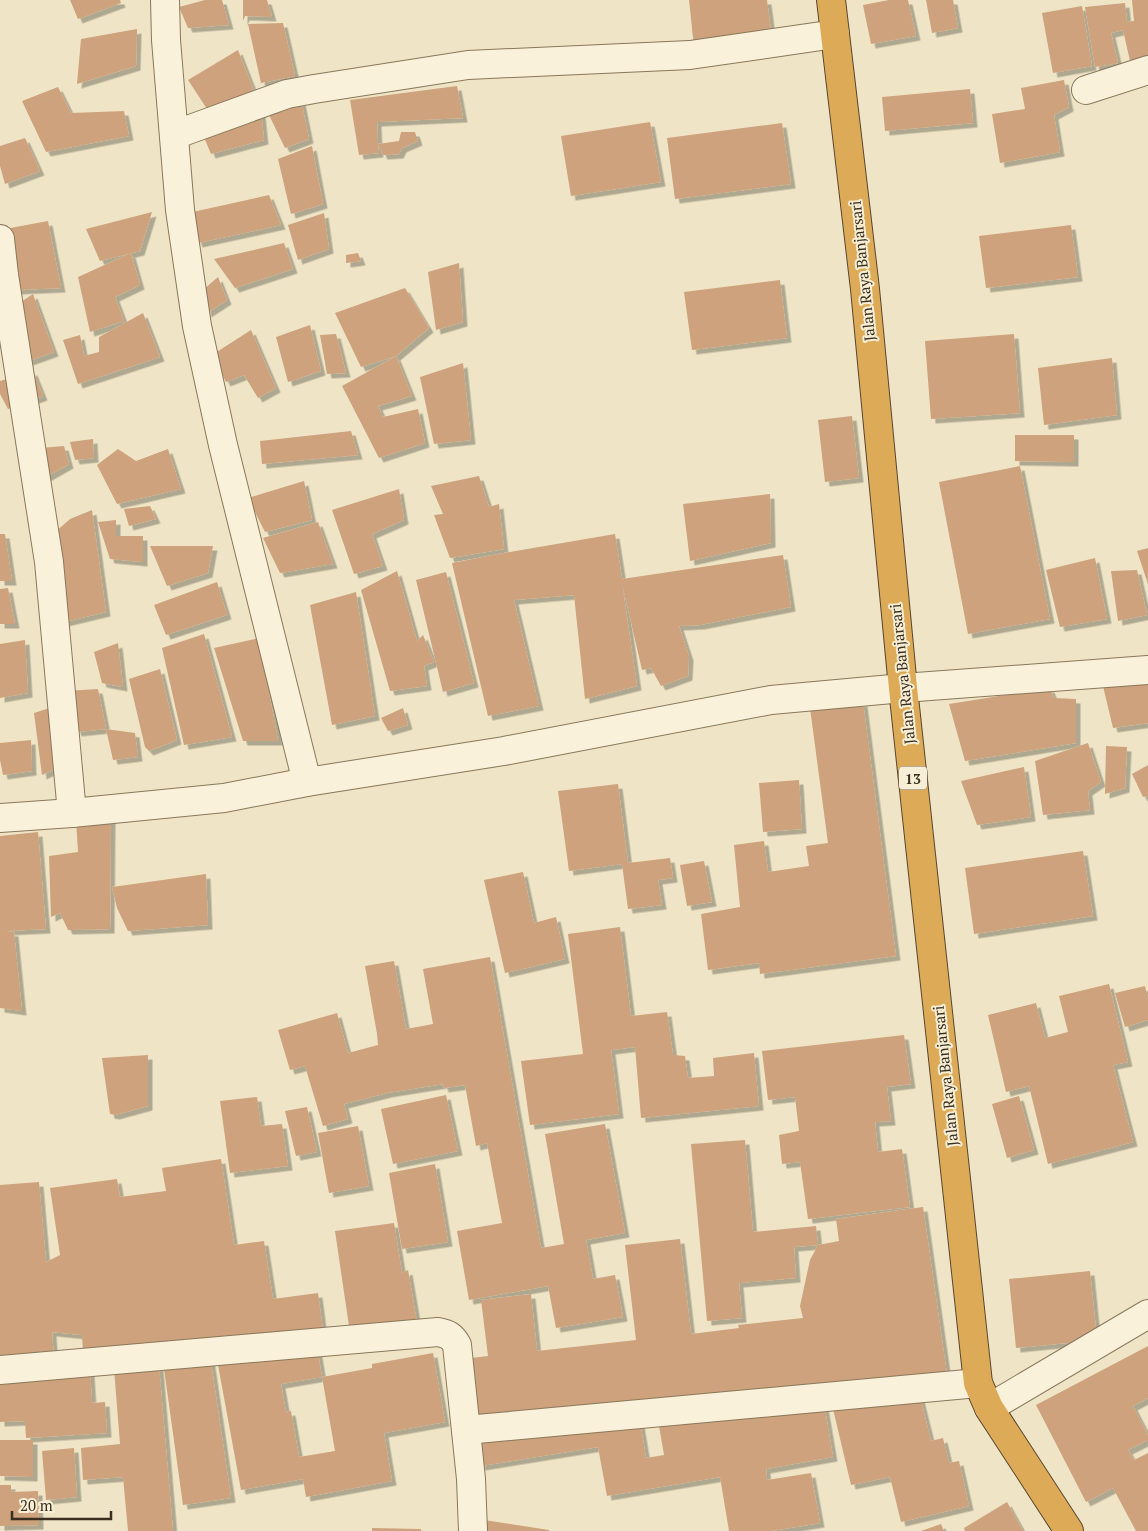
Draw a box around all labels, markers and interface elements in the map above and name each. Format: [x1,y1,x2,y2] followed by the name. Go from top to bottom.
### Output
[845,200,879,342] street label: Jalan Raya Banjarsari
[885,603,919,745] street label: Jalan Raya Banjarsari
[899,766,927,790] road number: 13
[928,1005,962,1147] street label: Jalan Raya Banjarsari
[12,1488,111,1520] scale bar
[20,1495,53,1515] text: 20 m

